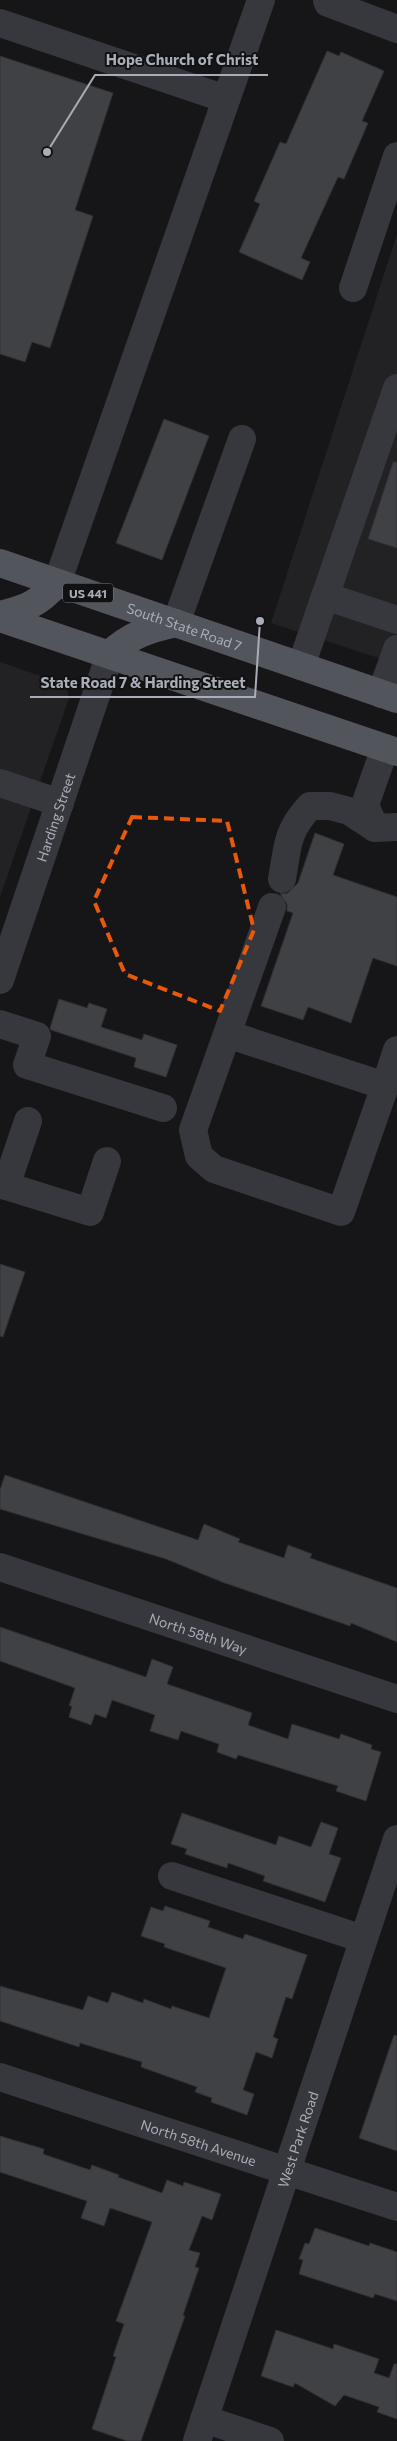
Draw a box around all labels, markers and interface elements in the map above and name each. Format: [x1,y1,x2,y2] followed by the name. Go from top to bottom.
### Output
[95,45,268,75] callout: Hope Church of Christ
[106,50,258,68] text: Hope Church of Christ
[63,584,113,602] road number: US 441
[125,599,244,654] street label: South State Road 7
[30,667,255,697] callout: State Road 7 & Harding Street
[40,673,246,691] text: State Road 7 & Harding Street
[32,770,78,864] street label: Harding Street
[147,1609,249,1657] street label: North 58th Way
[273,2089,321,2189] street label: West Park Road
[139,2115,259,2169] street label: North 58th Avenue

